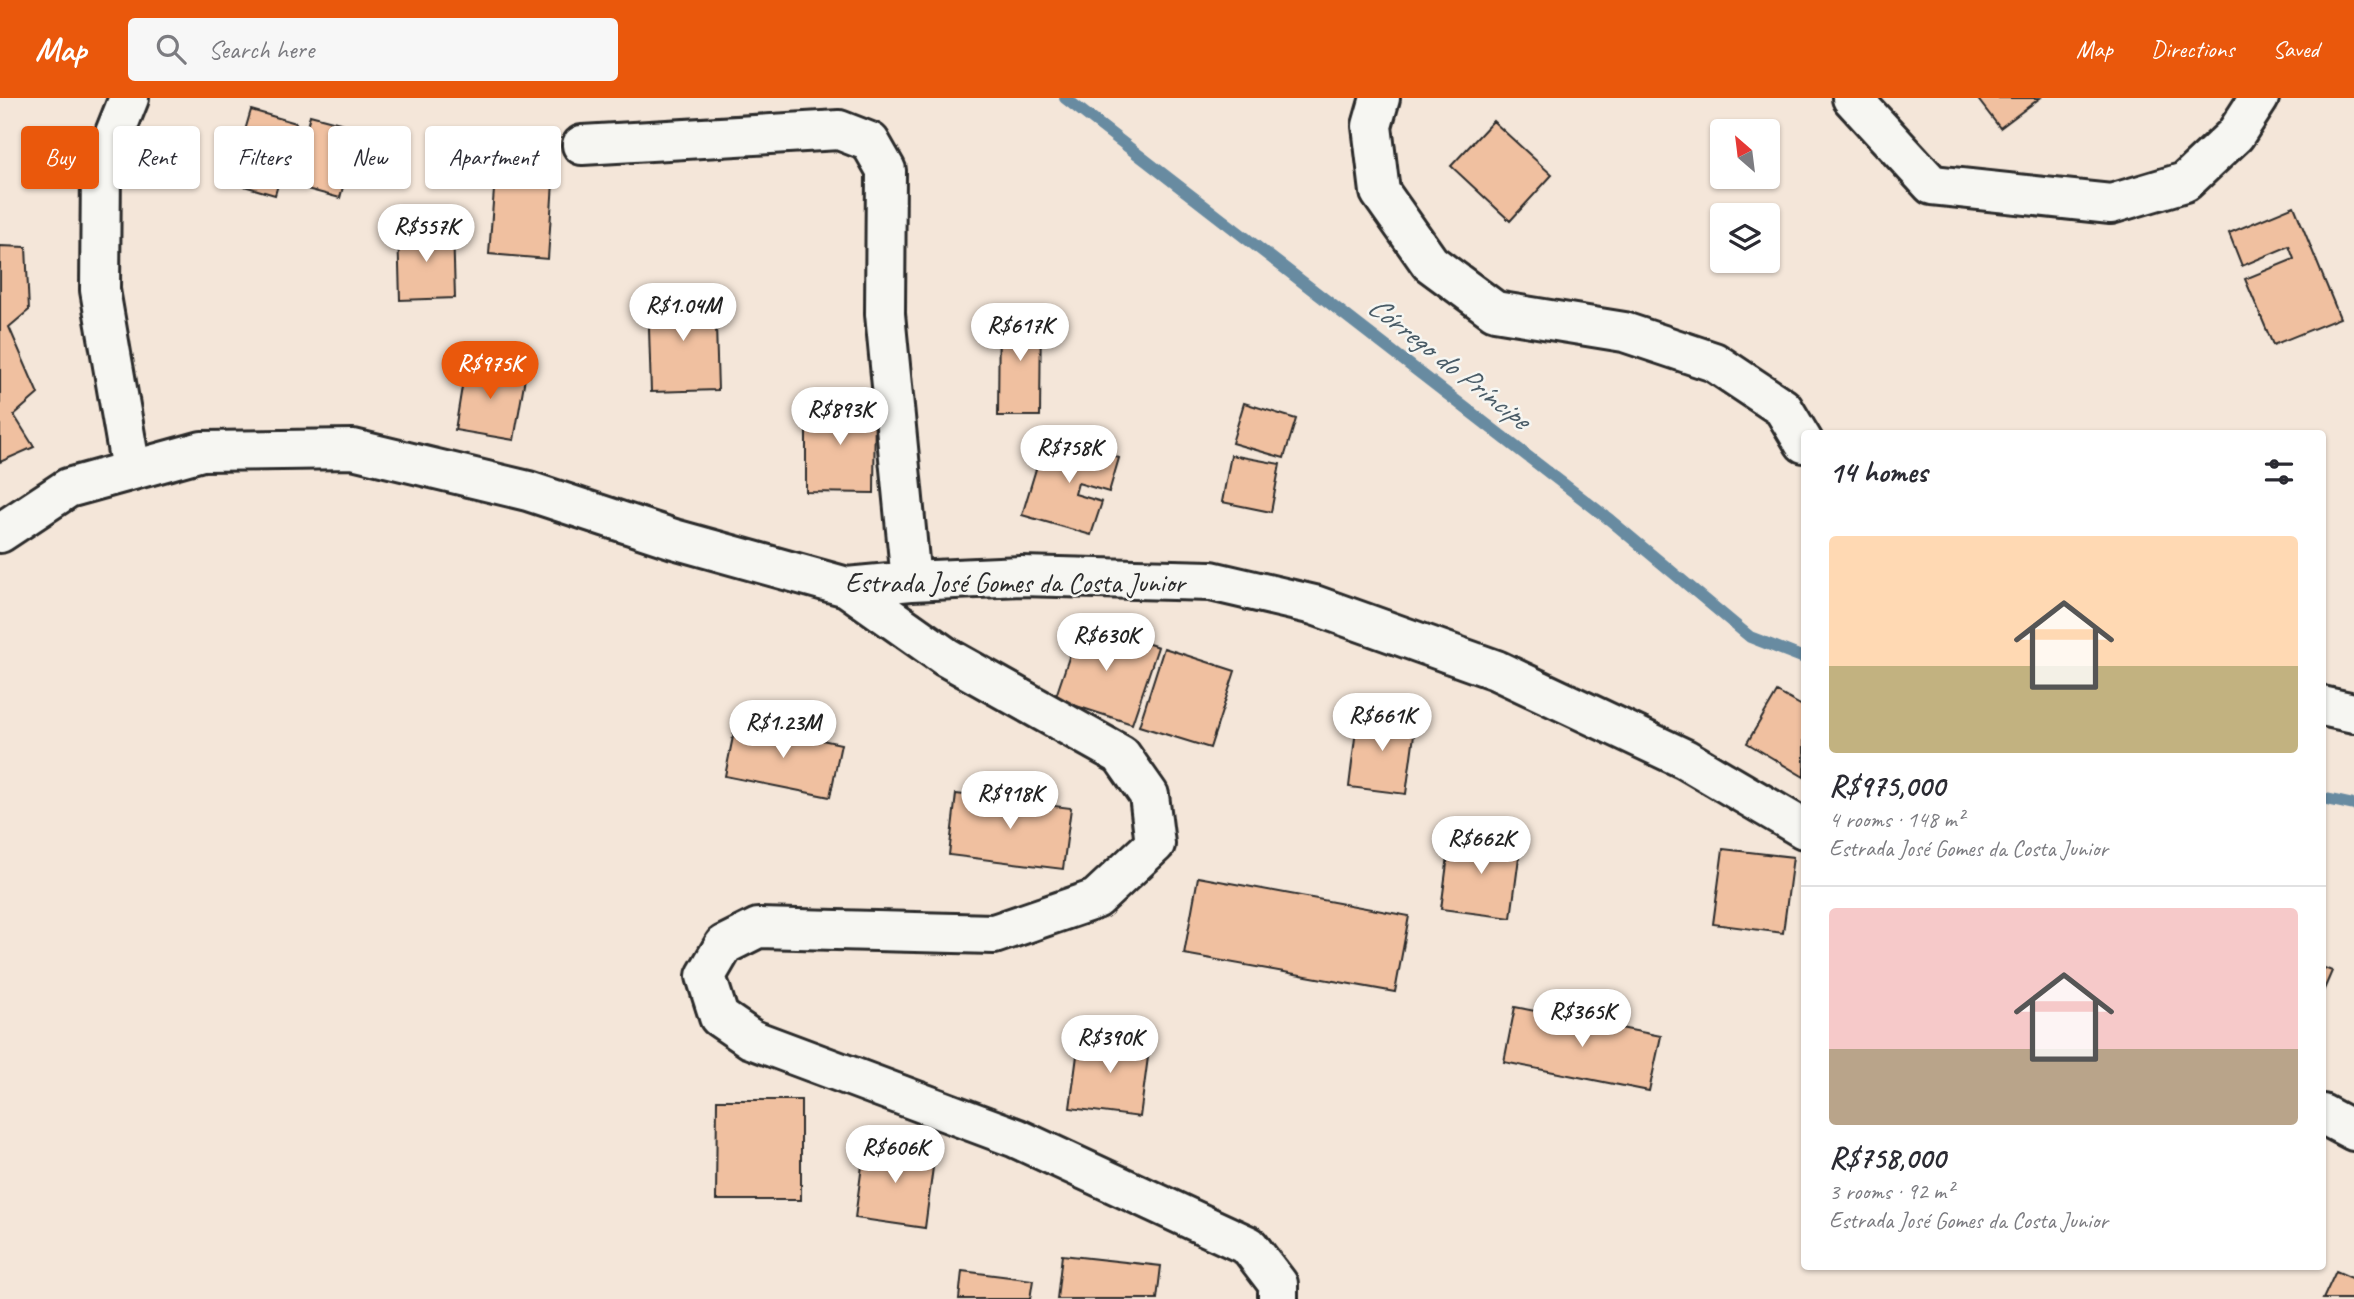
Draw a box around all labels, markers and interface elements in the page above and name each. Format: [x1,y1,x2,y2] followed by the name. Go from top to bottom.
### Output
[128,18,618,81] search box
[35,28,86,70] text: Map
[152,30,190,68] icon: search
[208,33,314,66] text: Search here
[2076,34,2113,64] text: Map
[2151,34,2234,64] text: Directions
[2272,34,2319,64] text: Saved
[1710,119,1780,189] north arrow
[1710,119,1780,273] map controls
[21,126,99,189] chip: Buy
[113,126,200,189] chip: Rent
[214,126,314,189] chip: Filters
[328,126,411,189] chip: New
[425,126,561,189] chip: Apartment
[1710,203,1780,273] button: layers
[369,204,483,264] pin: R$557K
[394,212,458,241] text: R$557K
[618,284,748,343] pin: R$1.04M
[1360,287,1541,440] water label: Córrego do Príncipe
[645,291,721,320] text: R$1.04M
[963,303,1077,363] pin: R$617K
[987,311,1053,340] text: R$617K
[433,342,547,401] pin: R$975K
[458,349,522,378] text: R$975K
[783,388,897,447] pin: R$893K
[807,395,873,424] text: R$893K
[1012,426,1126,485] pin: R$758K
[1036,433,1102,462] text: R$758K
[1829,453,1927,491] text: 14 homes
[2260,453,2298,491] icon: filters
[845,565,1188,600] street label: Estrada José Gomes da Costa Junior
[2001,582,2127,708] icon: home
[1049,614,1163,673] pin: R$630K
[1073,621,1139,650] text: R$630K
[1325,694,1439,753] pin: R$661K
[718,700,848,760] pin: R$1.23M
[1349,701,1415,730] text: R$661K
[745,708,821,737] text: R$1.23M
[1829,767,1945,805] text: R$975,000
[953,772,1067,831] pin: R$918K
[977,779,1043,808] text: R$918K
[1829,805,1964,834] text: 4 rooms · 148 m²
[1424,816,1538,876] pin: R$662K
[1448,824,1514,853] text: R$662K
[1829,834,2108,863] text: Estrada José Gomes da Costa Junior
[2001,954,2127,1080] icon: home
[1525,990,1639,1049] pin: R$365K
[1549,997,1615,1026] text: R$365K
[1053,1016,1167,1075] pin: R$390K
[1077,1023,1143,1052] text: R$390K
[838,1126,952,1185] pin: R$606K
[862,1133,928,1162] text: R$606K
[1829,1139,1945,1177] text: R$758,000
[1829,1177,1953,1206] text: 3 rooms · 92 m²
[1829,1206,2108,1235] text: Estrada José Gomes da Costa Junior

